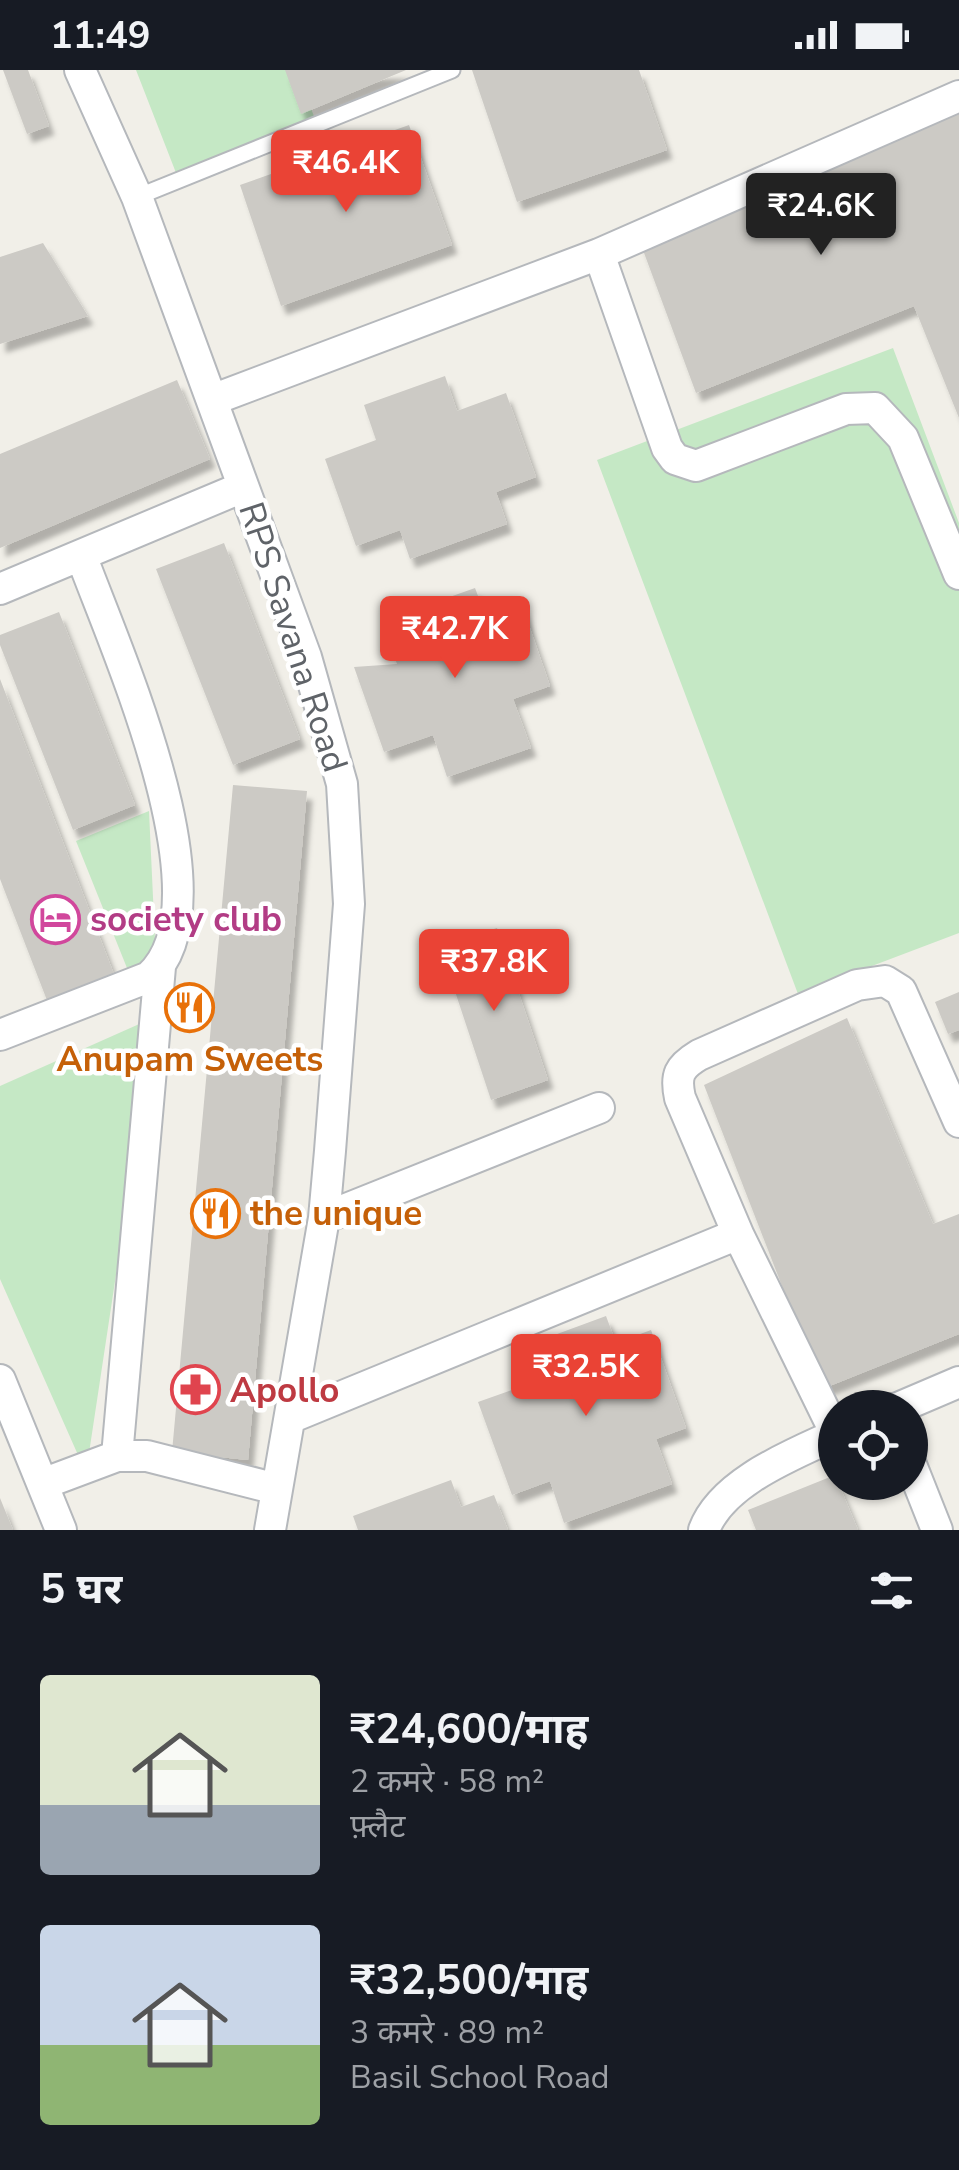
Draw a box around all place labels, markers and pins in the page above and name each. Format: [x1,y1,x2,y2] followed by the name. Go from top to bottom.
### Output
[265,130,427,215] pin: ₹46.4K
[740,173,902,258] pin: ₹24.6K
[374,596,536,681] pin: ₹42.7K
[29,893,81,945] hotel icon: society club
[90,896,282,943] place label: society club
[413,929,575,1014] pin: ₹37.8K
[164,981,216,1033] restaurant icon: Anupam Sweets
[57,1036,323,1083] place label: Anupam Sweets
[189,1187,241,1239] restaurant icon: the unique
[250,1190,422,1237] place label: the unique
[505,1334,667,1419] pin: ₹32.5K
[169,1364,221,1416] pharmacy icon: Apollo
[230,1367,340,1414] place label: Apollo

